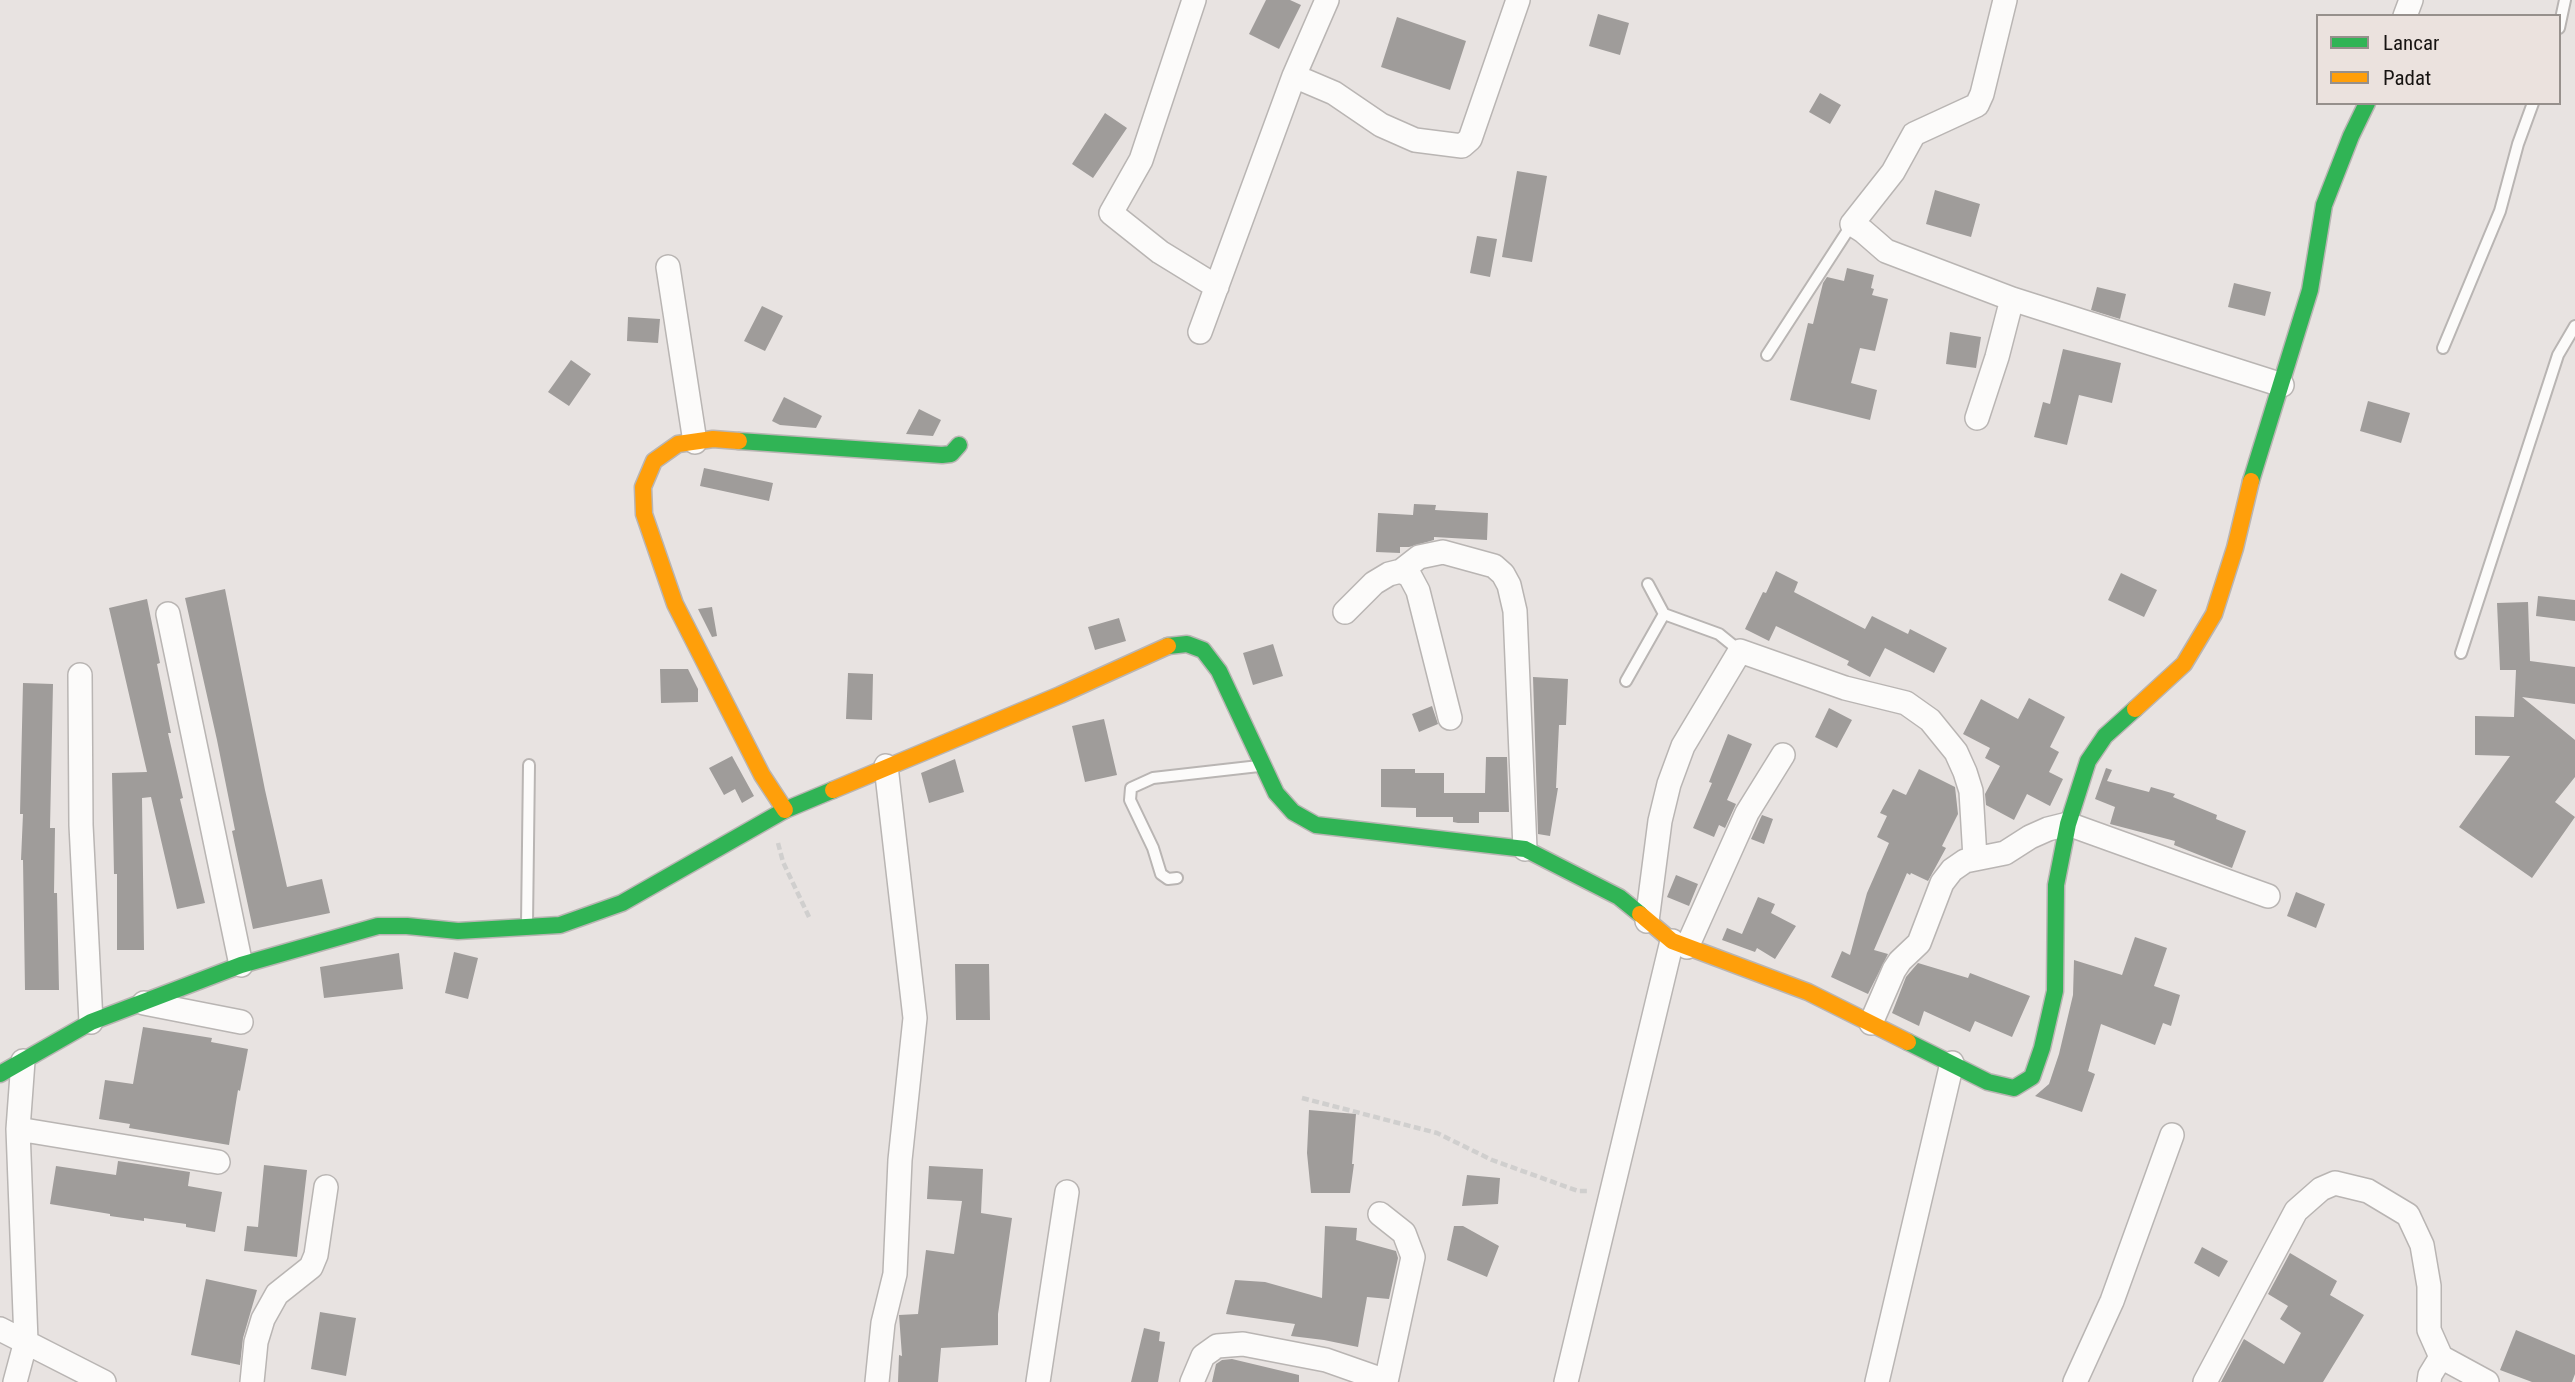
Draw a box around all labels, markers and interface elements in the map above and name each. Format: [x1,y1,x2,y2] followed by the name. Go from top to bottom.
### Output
[2316,14,2561,105] legend
[2383,31,2439,55] text: Lancar
[2383,66,2431,90] text: Padat

